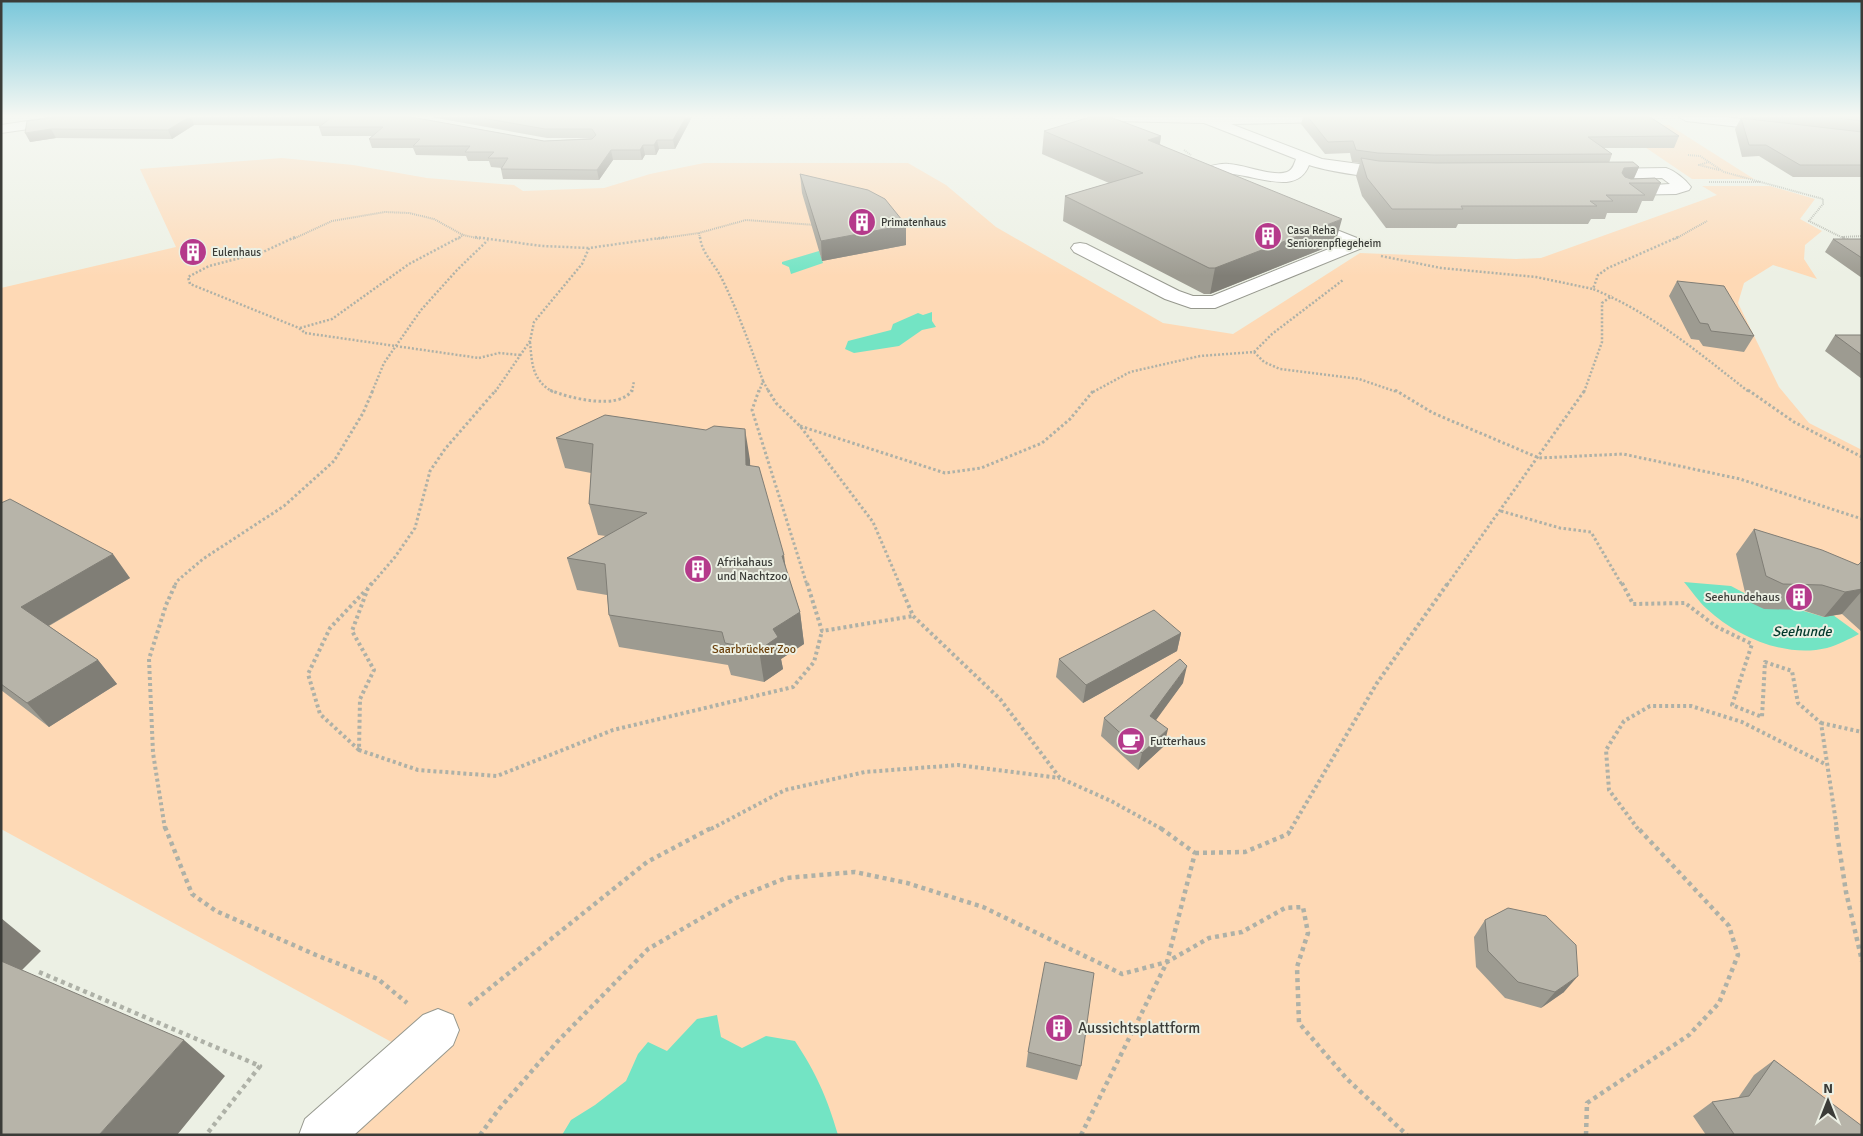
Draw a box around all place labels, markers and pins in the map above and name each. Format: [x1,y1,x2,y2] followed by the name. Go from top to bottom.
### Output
[847,207,877,237] building icon: Primatenhaus
[881,216,946,229] place label: Primatenhaus
[1253,221,1283,251] building icon: Casa Reha Seniorenpflegeheim
[1287,224,1381,250] place label: Casa Reha Seniorenpflegeheim
[178,237,208,267] building icon: Eulenhaus
[212,246,261,259] place label: Eulenhaus
[683,554,713,584] building icon: Afrikahaus und Nachtzoo
[717,555,788,584] place label: Afrikahaus und Nachtzoo
[1784,582,1814,612] building icon: Seehundehaus
[1705,590,1780,605] place label: Seehundehaus
[1116,726,1146,756] cafe icon: Futterhaus
[1150,734,1206,749] place label: Futterhaus
[1044,1013,1074,1043] building icon: Aussichtsplattform
[1078,1019,1200,1037] place label: Aussichtsplattform

